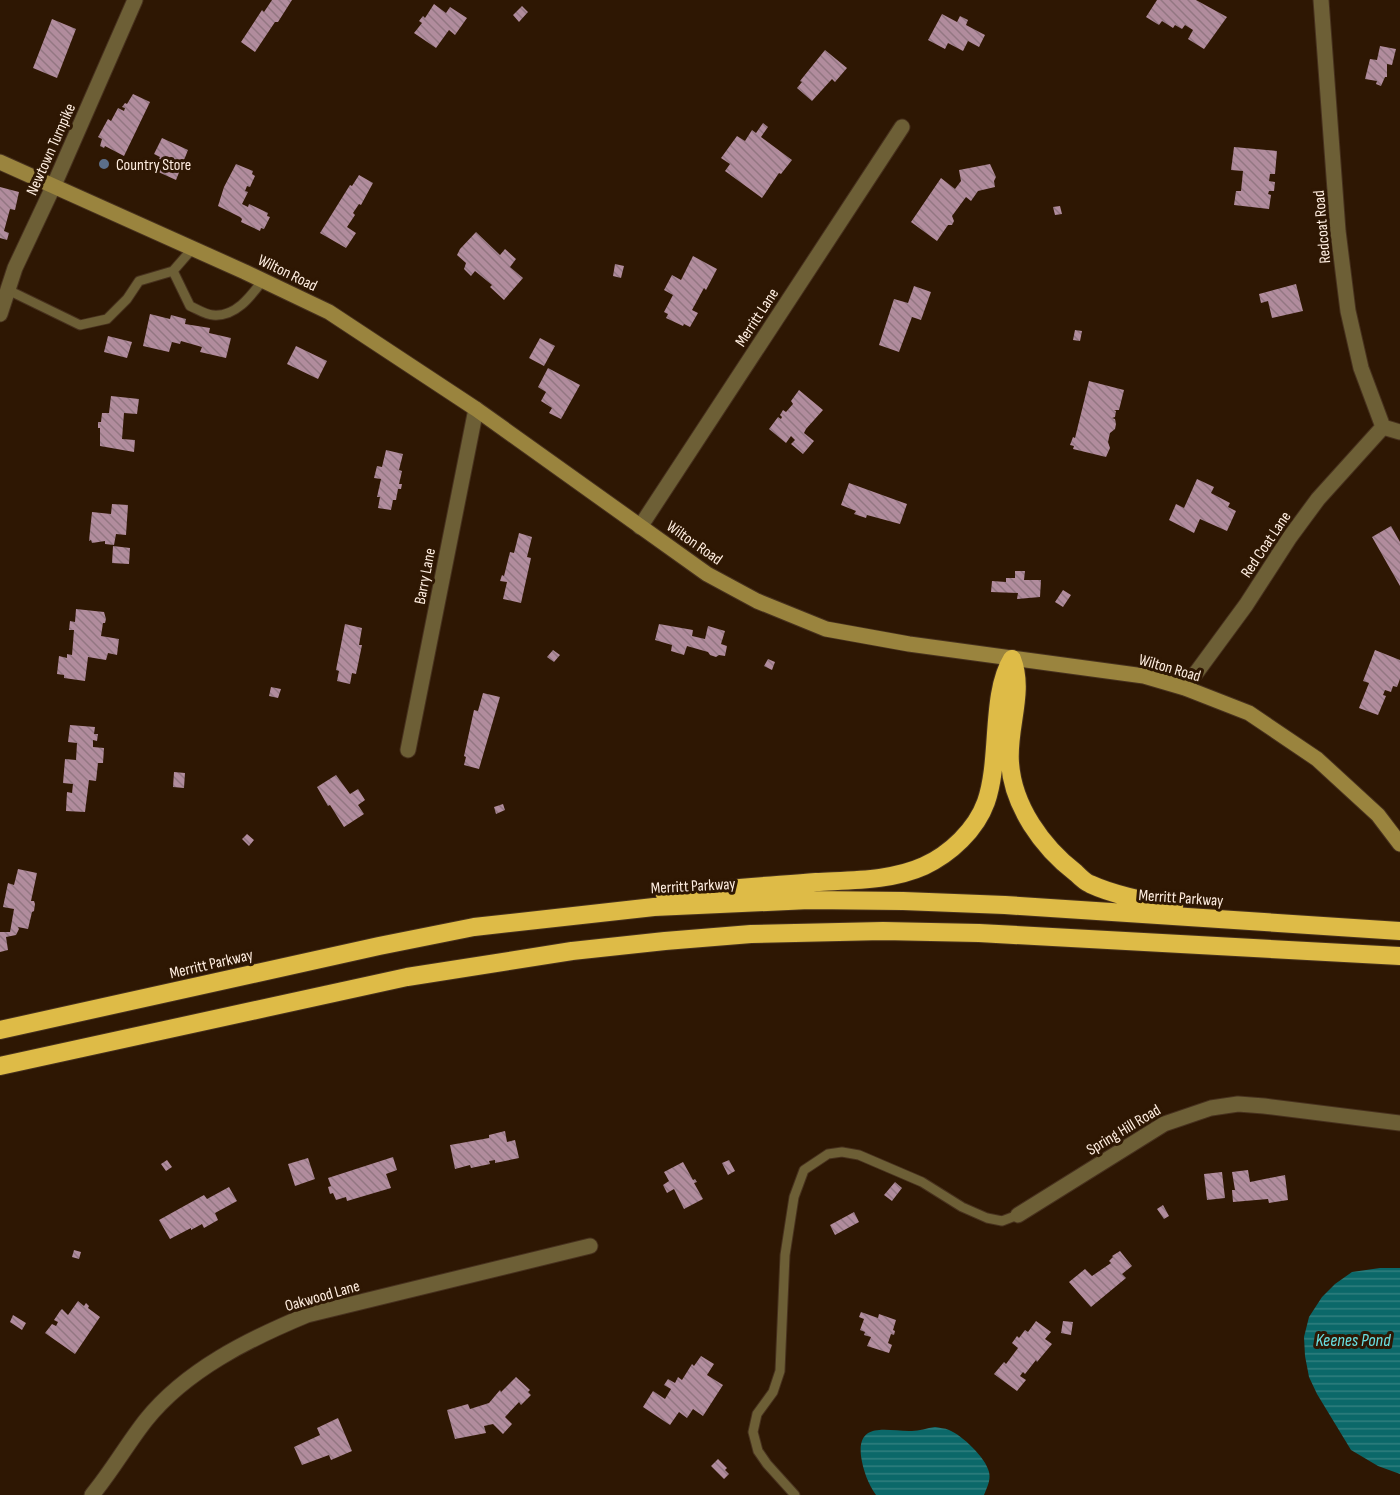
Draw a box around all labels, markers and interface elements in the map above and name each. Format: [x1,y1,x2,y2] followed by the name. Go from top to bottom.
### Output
[23,101,80,198] street label: Newtown Turnpike
[116,156,191,175] place label: Country Store
[97,157,111,171] marker: Country Store
[1310,189,1335,264] street label: Redcoat Road
[255,251,320,296] street label: Wilton Road
[731,285,783,351] street label: Merritt Lane
[1237,508,1295,582] street label: Red Coat Lane
[663,517,726,569] street label: Wilton Road
[411,547,440,606] street label: Barry Lane
[1136,651,1203,686] street label: Wilton Road
[650,875,736,898] street label: Merritt Parkway
[1138,886,1224,911] street label: Merritt Parkway
[168,946,255,983] street label: Merritt Parkway
[1083,1101,1164,1160] street label: Spring Hill Road
[283,1277,362,1316] street label: Oakwood Lane
[1315,1330,1391,1351] water label: Keenes Pond

